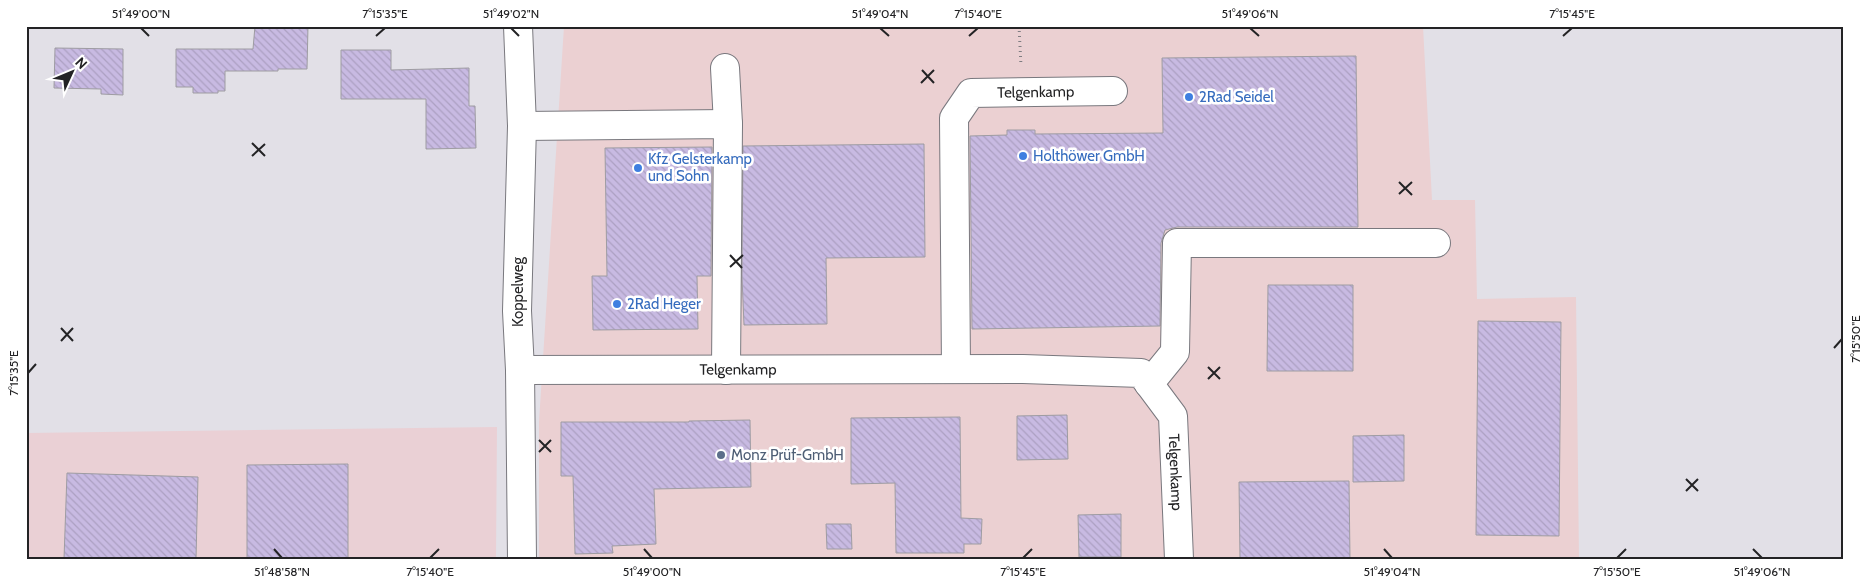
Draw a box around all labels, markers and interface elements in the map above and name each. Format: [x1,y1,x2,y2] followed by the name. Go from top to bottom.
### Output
[112,6,170,21] text: 51°49'00"N
[362,6,408,21] text: 7°15'35"E
[483,6,539,21] text: 51°49'02"N
[852,6,908,21] text: 51°49'04"N
[954,6,1002,21] text: 7°15'40"E
[1222,6,1278,21] text: 51°49'06"N
[1549,6,1595,21] text: 7°15'45"E
[48,48,98,98] north arrow
[71,53,91,73] text: N
[997,83,1074,102] street label: Telgenkamp
[1199,88,1274,106] place label: 2Rad Seidel
[1183,91,1195,103] marker: 2Rad Seidel
[1033,147,1145,165] place label: Holthöwer GmbH
[648,150,752,185] place label: Kfz Gelsterkamp und Sohn
[1017,150,1029,162] marker: Holthöwer GmbH
[632,162,644,174] marker: Kfz Gelsterkamp und Sohn
[509,256,527,327] street label: Koppelweg
[627,295,701,313] place label: 2Rad Heger
[611,298,623,310] marker: 2Rad Heger
[1848,315,1863,363] text: 7°15'50"E
[6,350,21,396] text: 7°15'35"E
[699,360,777,379] street label: Telgenkamp
[1165,433,1186,511] street label: Telgenkamp
[731,446,844,464] place label: Monz Prüf-GmbH
[715,449,727,461] marker: Monz Prüf-GmbH
[254,564,310,579] text: 51°48'58"N
[406,564,454,579] text: 7°15'40"E
[623,564,681,579] text: 51°49'00"N
[1000,564,1046,579] text: 7°15'45"E
[1364,564,1420,579] text: 51°49'04"N
[1593,564,1641,579] text: 7°15'50"E
[1734,564,1790,579] text: 51°49'06"N

